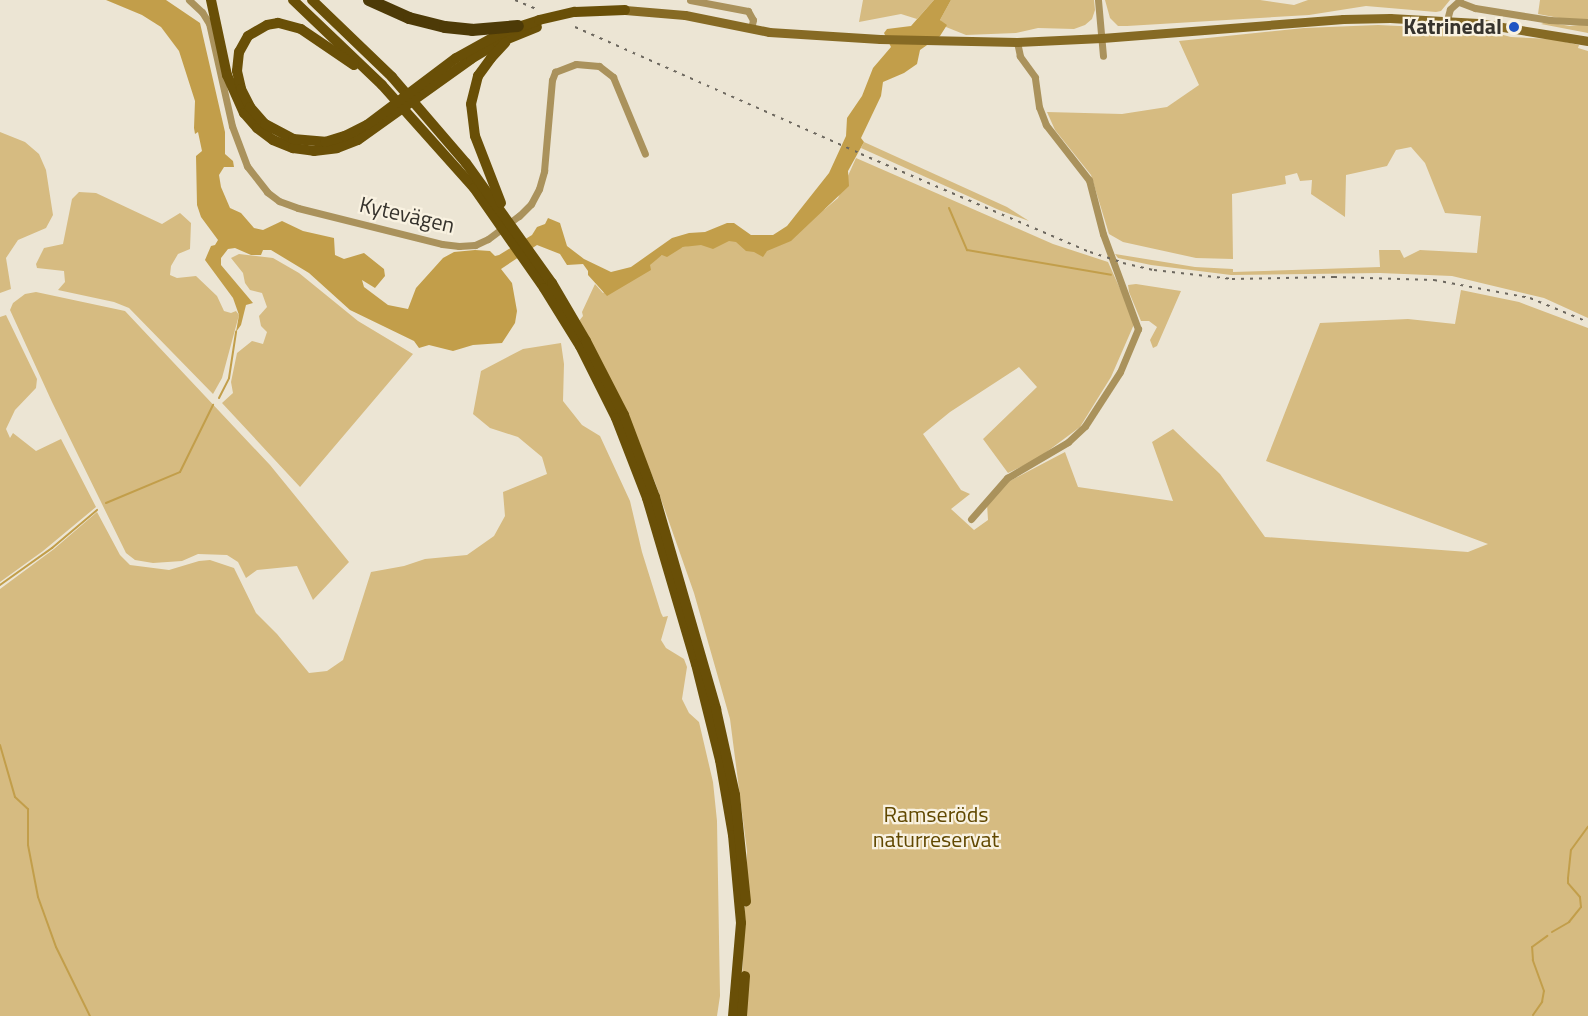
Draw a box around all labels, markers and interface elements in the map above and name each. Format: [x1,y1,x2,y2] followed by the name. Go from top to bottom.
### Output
[1403,14,1502,40] place label: Katrinedal
[1507,20,1521,34] marker: Katrinedal
[357,191,457,239] street label: Kytevägen
[873,801,999,852] park label: Ramseröds naturreservat

